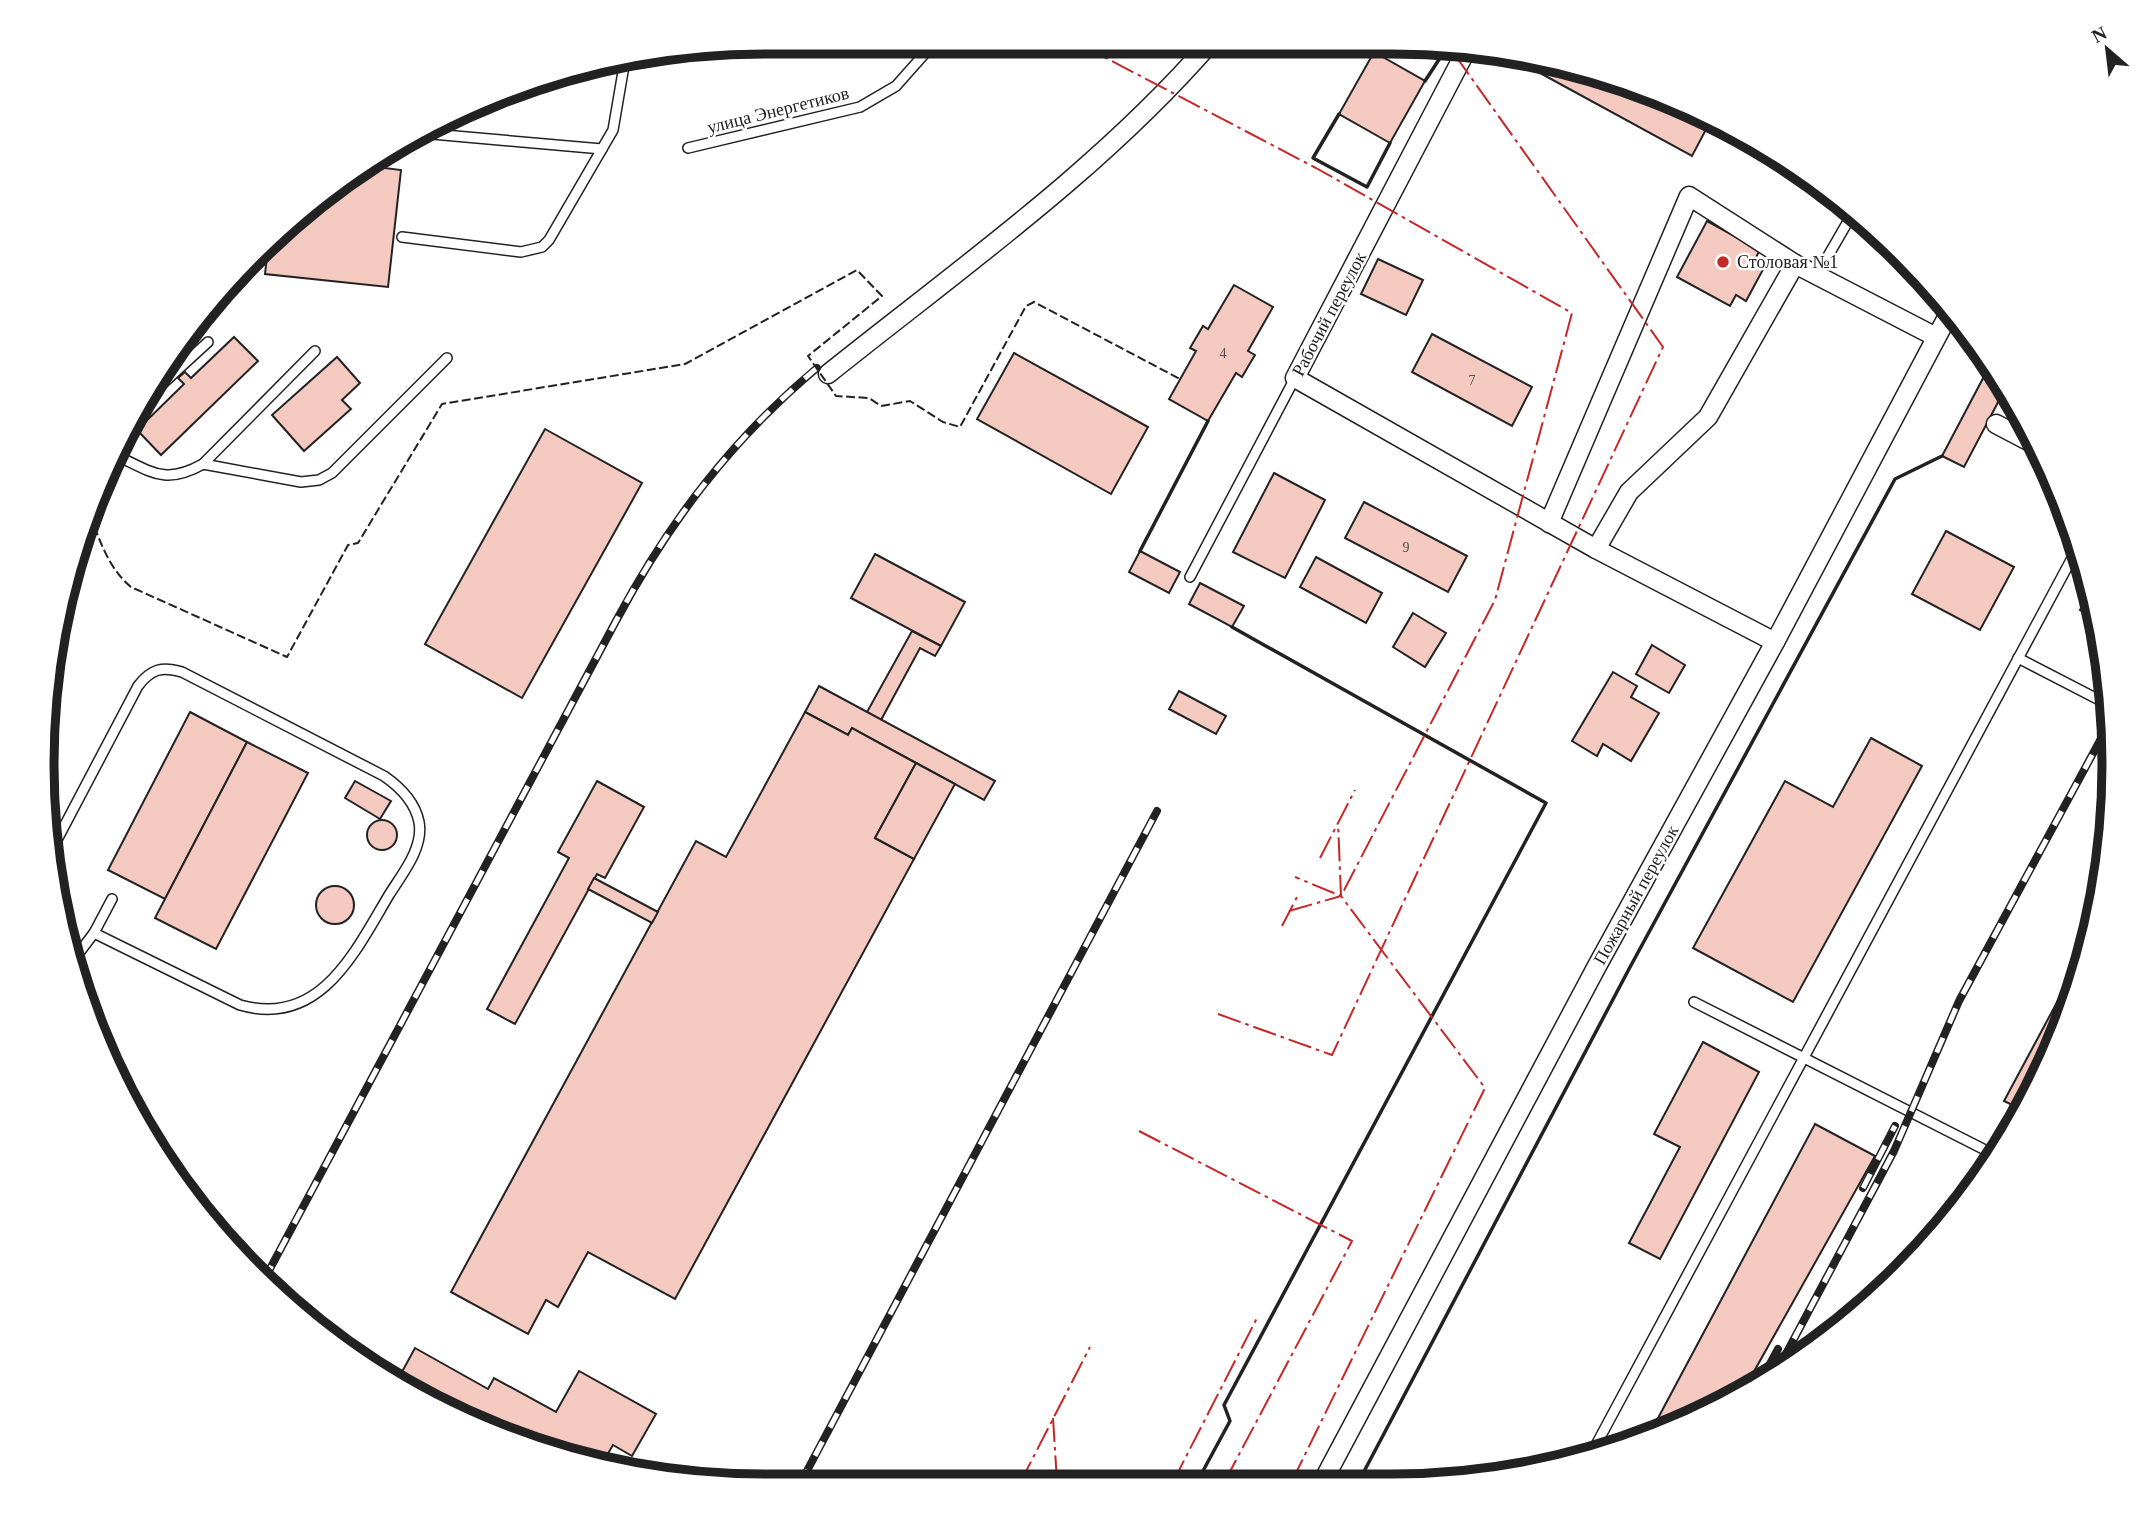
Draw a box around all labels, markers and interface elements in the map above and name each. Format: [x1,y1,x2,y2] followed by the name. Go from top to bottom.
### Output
[2072,14,2142,84] north arrow
[2088,22,2110,47] text: N
[705,83,851,137] street label: улица Энергетиков
[1288,248,1370,379] street label: Рабочий переулок
[1737,252,1838,272] place label: Столовая №1
[1715,254,1731,270] marker: Столовая №1
[1220,346,1227,361] house number: 4
[1469,373,1476,388] house number: 7
[1403,540,1410,555] house number: 9
[1589,822,1683,968] street label: Пожарный переулок

